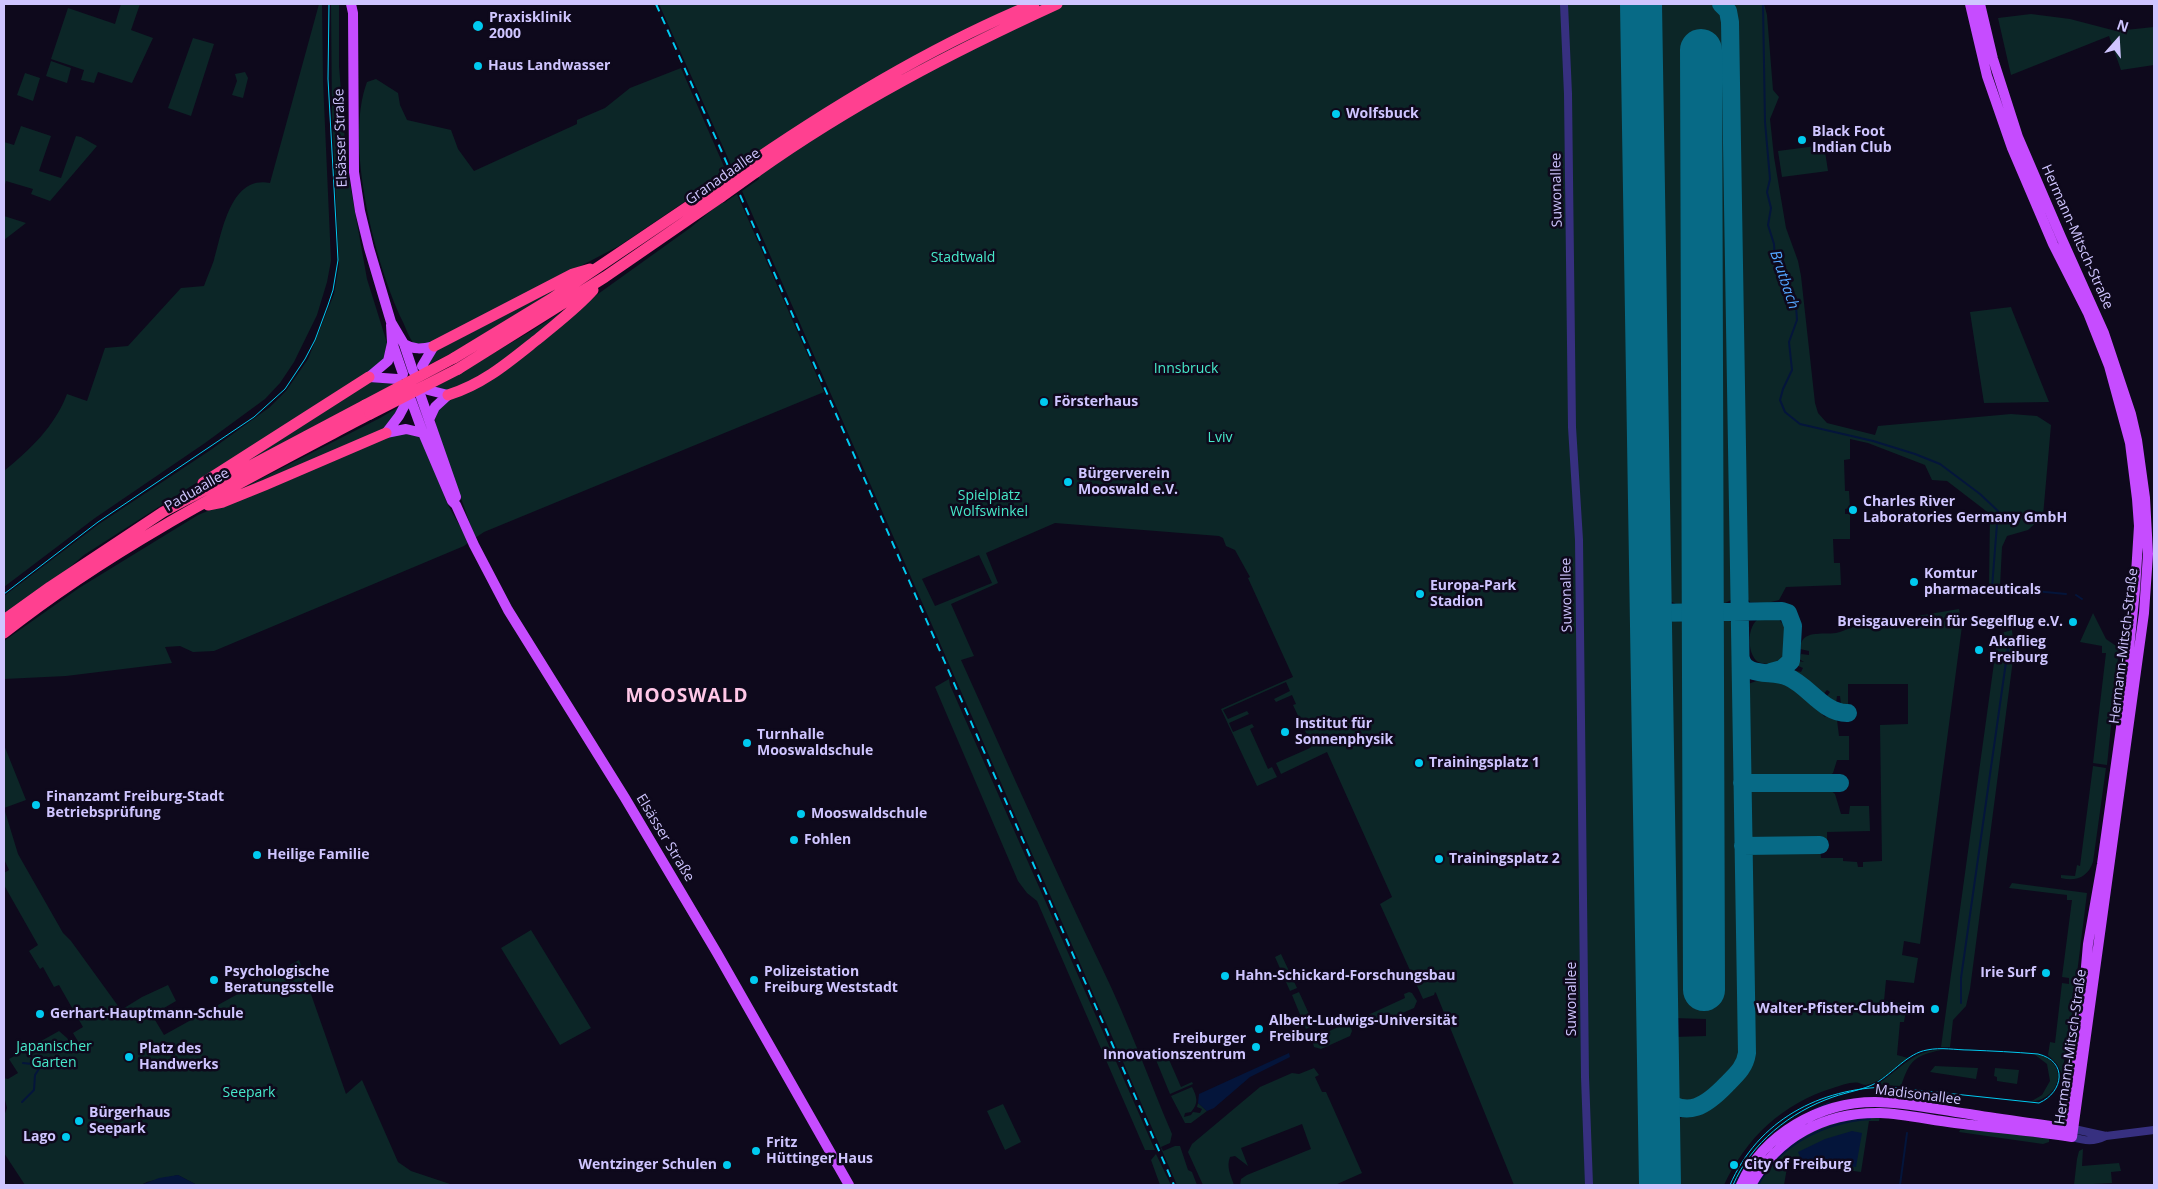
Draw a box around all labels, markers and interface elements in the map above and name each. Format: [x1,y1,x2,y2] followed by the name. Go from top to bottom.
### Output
[489,10,571,42] place label: Praxisklinik 2000
[2093,15,2143,65] north arrow
[2115,15,2132,36] text: N
[471,19,485,33] marker: Praxisklinik 2000
[488,58,610,74] place label: Haus Landwasser
[472,60,484,72] marker: Haus Landwasser
[331,88,351,188] street label: Elsässer Straße
[1346,106,1419,122] place label: Wolfsbuck
[1330,108,1342,120] marker: Wolfsbuck
[1812,124,1892,156] place label: Black Foot Indian Club
[1796,134,1808,146] marker: Black Foot Indian Club
[683,145,763,209] street label: Granadaallee
[1548,153,1566,227] street label: Suwonallee
[2037,162,2117,312] street label: Hermann-Mitsch-Straße
[1766,248,1802,312] water label: Brutbach
[931,250,995,266] park label: Stadtwald
[1154,361,1218,377] park label: Innsbruck
[1054,394,1138,410] place label: Försterhaus
[1038,396,1050,408] marker: Försterhaus
[1208,430,1232,446] park label: Lviv
[162,465,232,515] street label: Paduaallee
[1078,466,1178,498] place label: Bürgerverein Mooswald e.V.
[1062,476,1074,488] marker: Bürgerverein Mooswald e.V.
[950,488,1028,520] park label: Spielplatz Wolfswinkel
[1863,494,2067,526] place label: Charles River Laboratories Germany GmbH
[1847,504,1859,516] marker: Charles River Laboratories Germany GmbH
[1558,558,1576,632] street label: Suwonallee
[1924,566,2041,598] place label: Komtur pharmaceuticals
[2106,567,2142,725] street label: Hermann-Mitsch-Straße
[1908,576,1920,588] marker: Komtur pharmaceuticals
[1430,578,1516,610] place label: Europa-Park Stadion
[1414,588,1426,600] marker: Europa-Park Stadion
[1837,614,2063,630] place label: Breisgauverein für Segelflug e.V.
[2067,616,2079,628] marker: Breisgauverein für Segelflug e.V.
[1989,634,2048,666] place label: Akaflieg Freiburg
[1973,644,1985,656] marker: Akaflieg Freiburg
[625,686,749,708] district label: MOOSWALD
[1295,716,1393,749] place label: Institut für Sonnenphysik
[1279,726,1291,738] marker: Institut für Sonnenphysik
[757,727,873,760] place label: Turnhalle Mooswaldschule
[741,737,753,749] marker: Turnhalle Mooswaldschule
[1429,755,1540,771] place label: Trainingsplatz 1
[1413,757,1425,769] marker: Trainingsplatz 1
[46,789,224,822] place label: Finanzamt Freiburg-Stadt Betriebsprüfung
[632,791,698,885] street label: Elsässer Straße
[30,799,42,811] marker: Finanzamt Freiburg-Stadt Betriebsprüfung
[811,806,927,822] place label: Mooswaldschule
[795,808,807,820] marker: Mooswaldschule
[804,832,851,848] place label: Fohlen
[788,834,800,846] marker: Fohlen
[267,847,370,863] place label: Heilige Familie
[251,849,263,861] marker: Heilige Familie
[1449,851,1560,867] place label: Trainingsplatz 2
[1433,853,1445,865] marker: Trainingsplatz 2
[1564,962,1580,1036] street label: Suwonallee
[224,964,334,996] place label: Psychologische Beratungsstelle
[764,964,898,996] place label: Polizeistation Freiburg Weststadt
[1980,965,2036,981] place label: Irie Surf
[2040,967,2052,979] marker: Irie Surf
[1235,968,1455,984] place label: Hahn-Schickard-Forschungsbau
[2052,968,2090,1126] street label: Hermann-Mitsch-Straße
[1219,970,1231,982] marker: Hahn-Schickard-Forschungsbau
[208,974,220,986] marker: Psychologische Beratungsstelle
[748,974,760,986] marker: Polizeistation Freiburg Weststadt
[1756,1001,1925,1017] place label: Walter-Pfister-Clubheim
[1929,1003,1941,1015] marker: Walter-Pfister-Clubheim
[50,1006,244,1022] place label: Gerhart-Hauptmann-Schule
[34,1008,46,1020] marker: Gerhart-Hauptmann-Schule
[1269,1013,1457,1046] place label: Albert-Ludwigs-Universität Freiburg
[1253,1023,1265,1035] marker: Albert-Ludwigs-Universität Freiburg
[1103,1031,1246,1064] place label: Freiburger Innovationszentrum
[16,1039,92,1072] park label: Japanischer Garten
[139,1041,218,1074] place label: Platz des Handwerks
[1250,1041,1262,1053] marker: Freiburger Innovationszentrum
[123,1051,135,1063] marker: Platz des Handwerks
[1874,1081,1962,1109] street label: Madisonallee
[223,1085,275,1101] park label: Seepark
[89,1105,170,1138] place label: Bürgerhaus Seepark
[73,1115,85,1127] marker: Bürgerhaus Seepark
[23,1129,56,1145] place label: Lago
[60,1131,72,1143] marker: Lago
[766,1135,873,1168] place label: Fritz Hüttinger Haus
[750,1145,762,1157] marker: Fritz Hüttinger Haus
[578,1157,717,1173] place label: Wentzinger Schulen
[1744,1157,1852,1173] place label: City of Freiburg
[721,1159,733,1171] marker: Wentzinger Schulen
[1728,1159,1740,1171] marker: City of Freiburg

